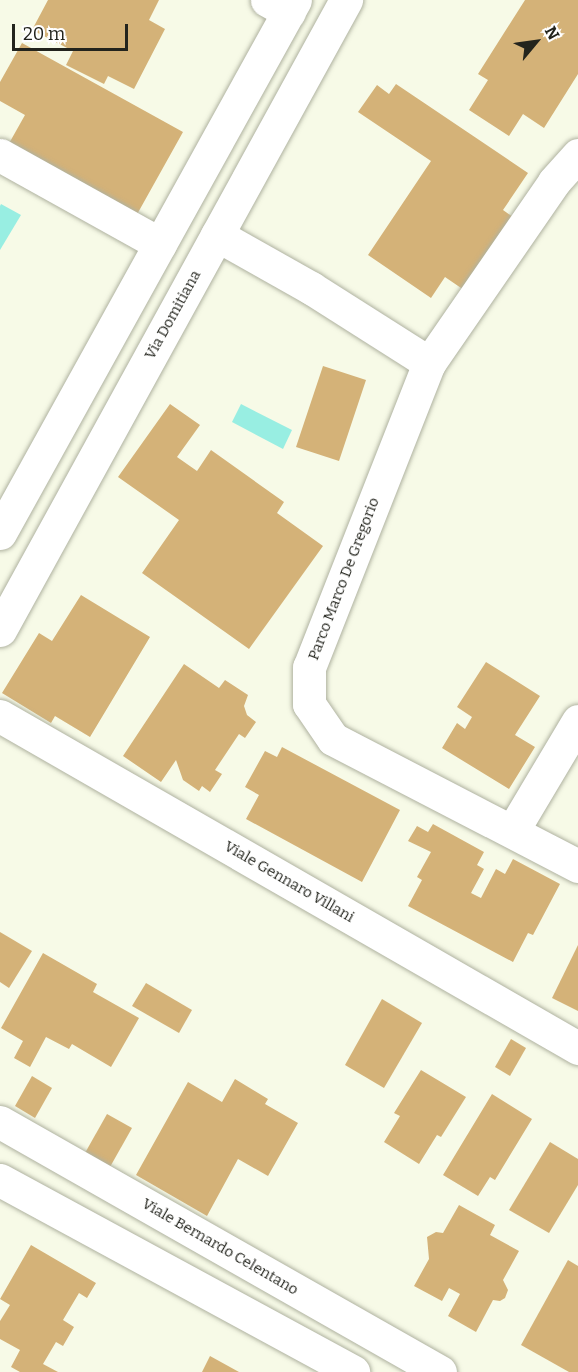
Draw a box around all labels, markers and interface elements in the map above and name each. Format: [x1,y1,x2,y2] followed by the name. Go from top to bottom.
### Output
[15,12,130,50] scale bar
[506,12,566,72] north arrow
[23,23,65,45] text: 20 m
[541,23,563,43] text: N
[141,267,205,363] street label: Via Domitiana
[305,495,383,663] street label: Parco Marco De Gregorio
[221,837,357,927] street label: Viale Gennaro Villani
[139,1195,301,1299] street label: Viale Bernardo Celentano

